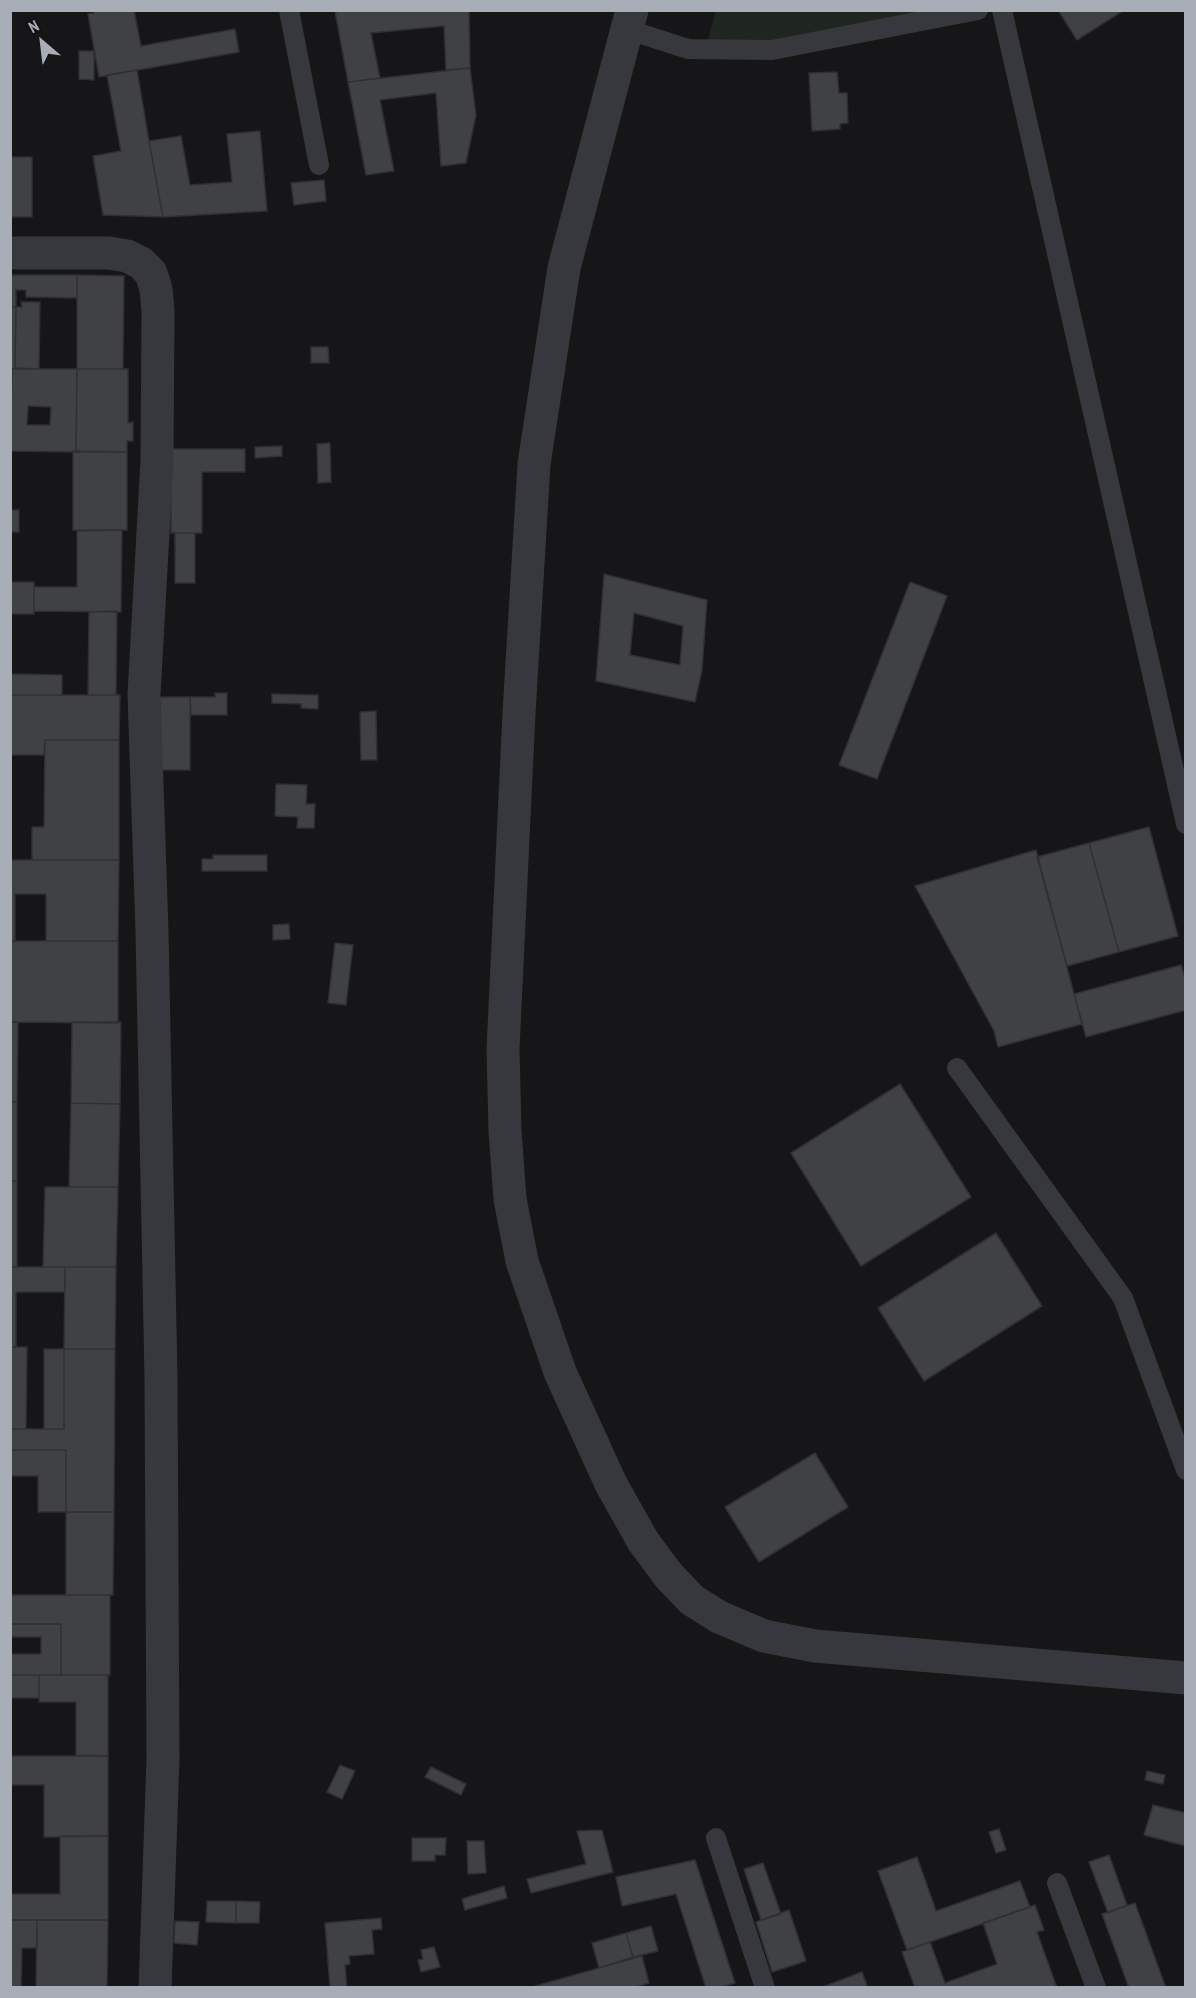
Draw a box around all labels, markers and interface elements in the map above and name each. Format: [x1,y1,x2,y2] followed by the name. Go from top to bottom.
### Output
[12,12,72,72] north arrow
[25,15,42,37] text: N

